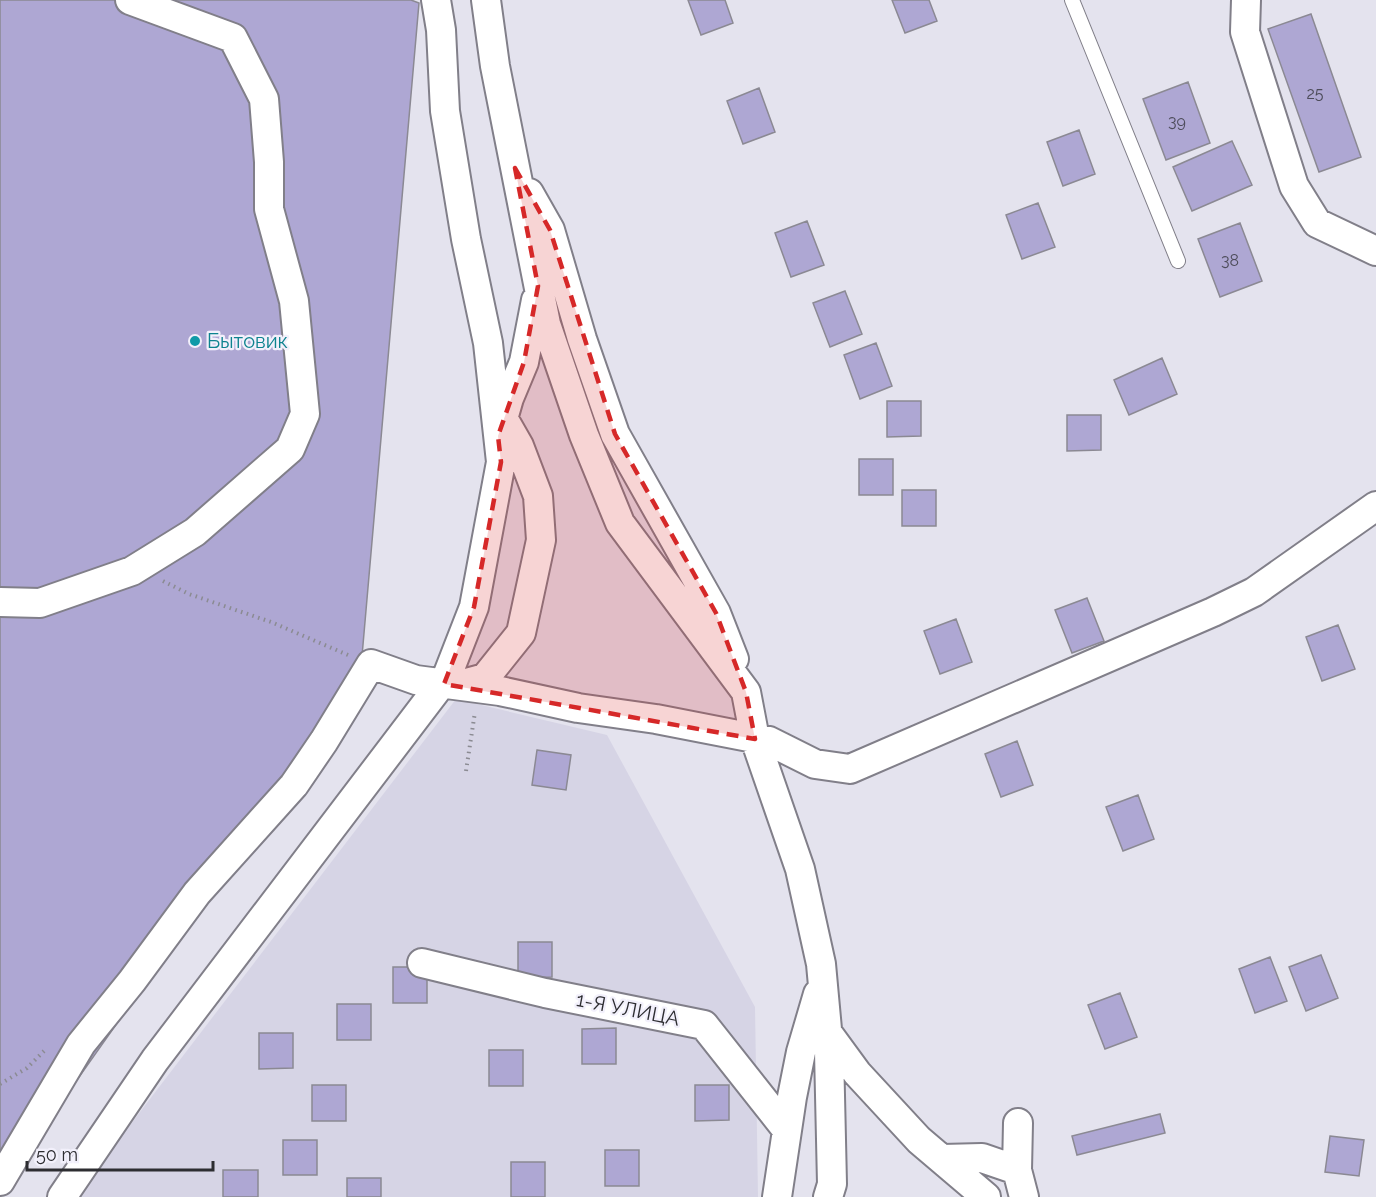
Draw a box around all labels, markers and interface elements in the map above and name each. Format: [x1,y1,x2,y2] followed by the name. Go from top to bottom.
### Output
[1306,84,1324,103] house number: 25
[1168,112,1186,131] house number: 39
[1221,251,1239,270] house number: 38
[207,329,288,353] place label: Бытовик
[188,334,202,348] marker: Бытовик
[574,987,682,1031] street label: 1-Я УЛИЦА
[27,1134,213,1172] scale bar
[36,1144,78,1165] text: 50 m

